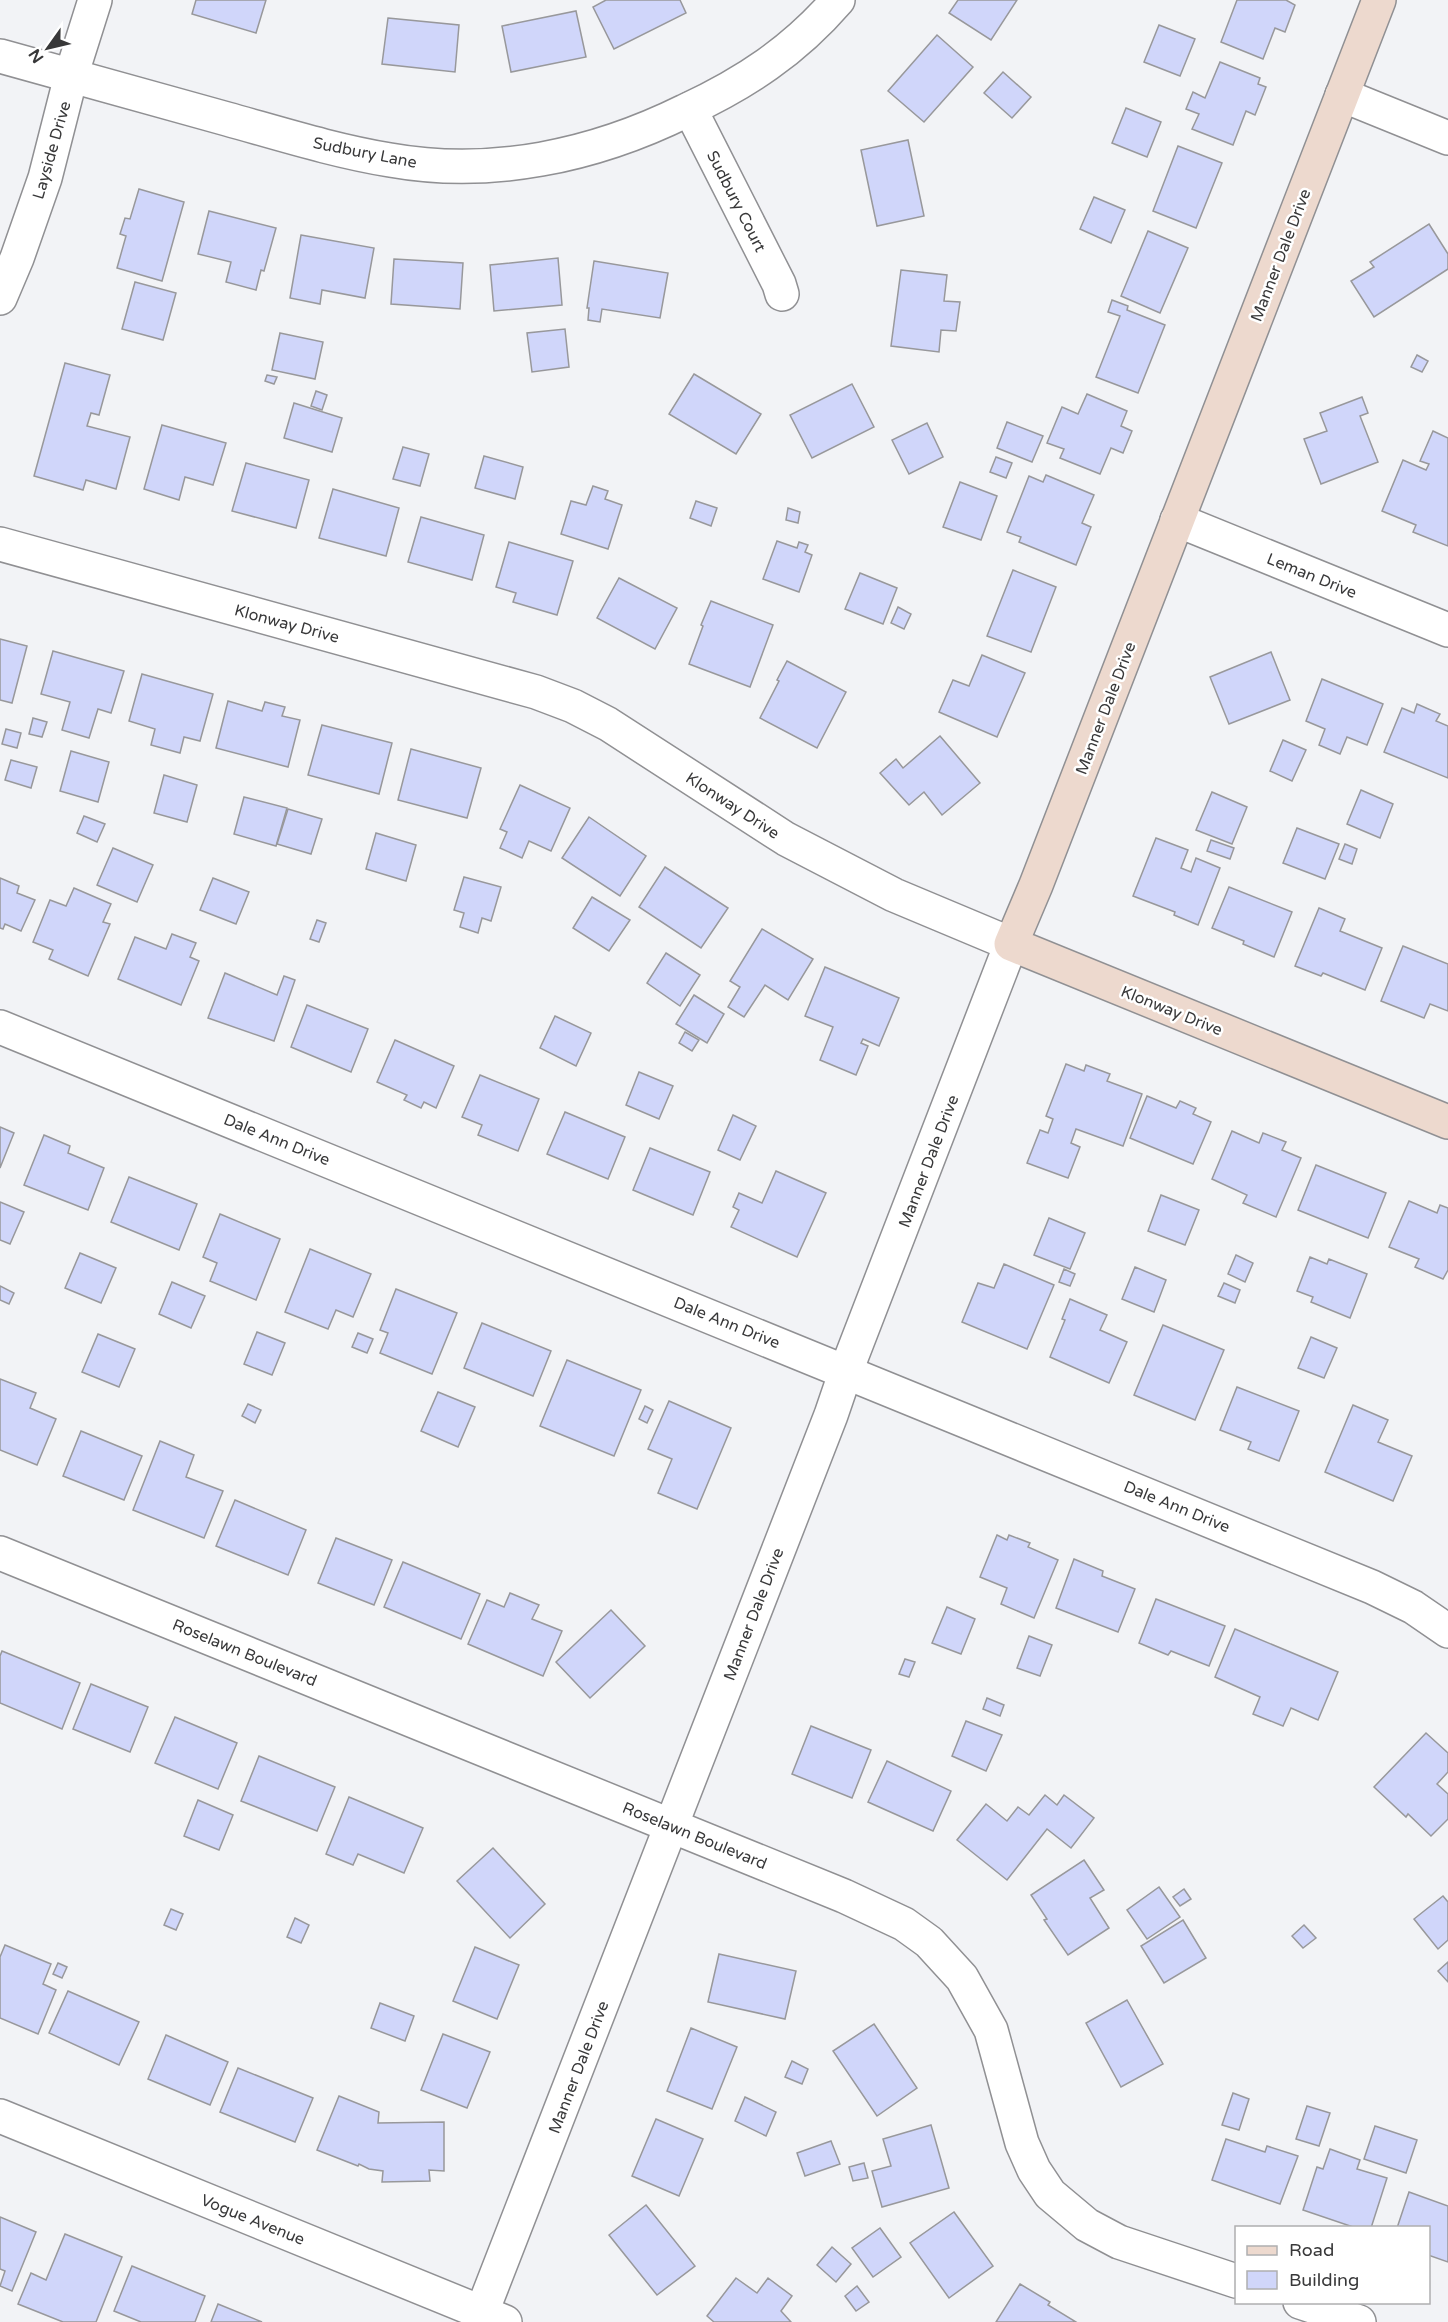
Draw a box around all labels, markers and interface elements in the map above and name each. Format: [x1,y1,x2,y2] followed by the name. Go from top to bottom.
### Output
[18,18,78,78] north arrow
[25,45,48,67] text: N
[28,99,76,202] street label: Layside Drive
[311,133,418,173] street label: Sudbury Lane
[702,148,770,255] street label: Sudbury Court
[1246,186,1315,325] street label: Manner Dale Drive
[1264,549,1360,603] street label: Leman Drive
[232,600,341,648] street label: Klonway Drive
[1071,639,1140,778] street label: Manner Dale Drive
[682,768,783,844] street label: Klonway Drive
[1118,981,1225,1040] street label: Klonway Drive
[894,1092,963,1231] street label: Manner Dale Drive
[221,1109,333,1170] street label: Dale Ann Drive
[671,1292,783,1353] street label: Dale Ann Drive
[1121,1476,1233,1537] street label: Dale Ann Drive
[719,1545,788,1684] street label: Manner Dale Drive
[169,1615,320,1691] street label: Roselawn Boulevard
[619,1798,770,1874] street label: Roselawn Boulevard
[544,1998,613,2137] street label: Manner Dale Drive
[198,2190,307,2250] street label: Vogue Avenue
[1235,2226,1430,2304] legend
[1289,2239,1334,2261] text: Road
[1289,2269,1359,2291] text: Building

